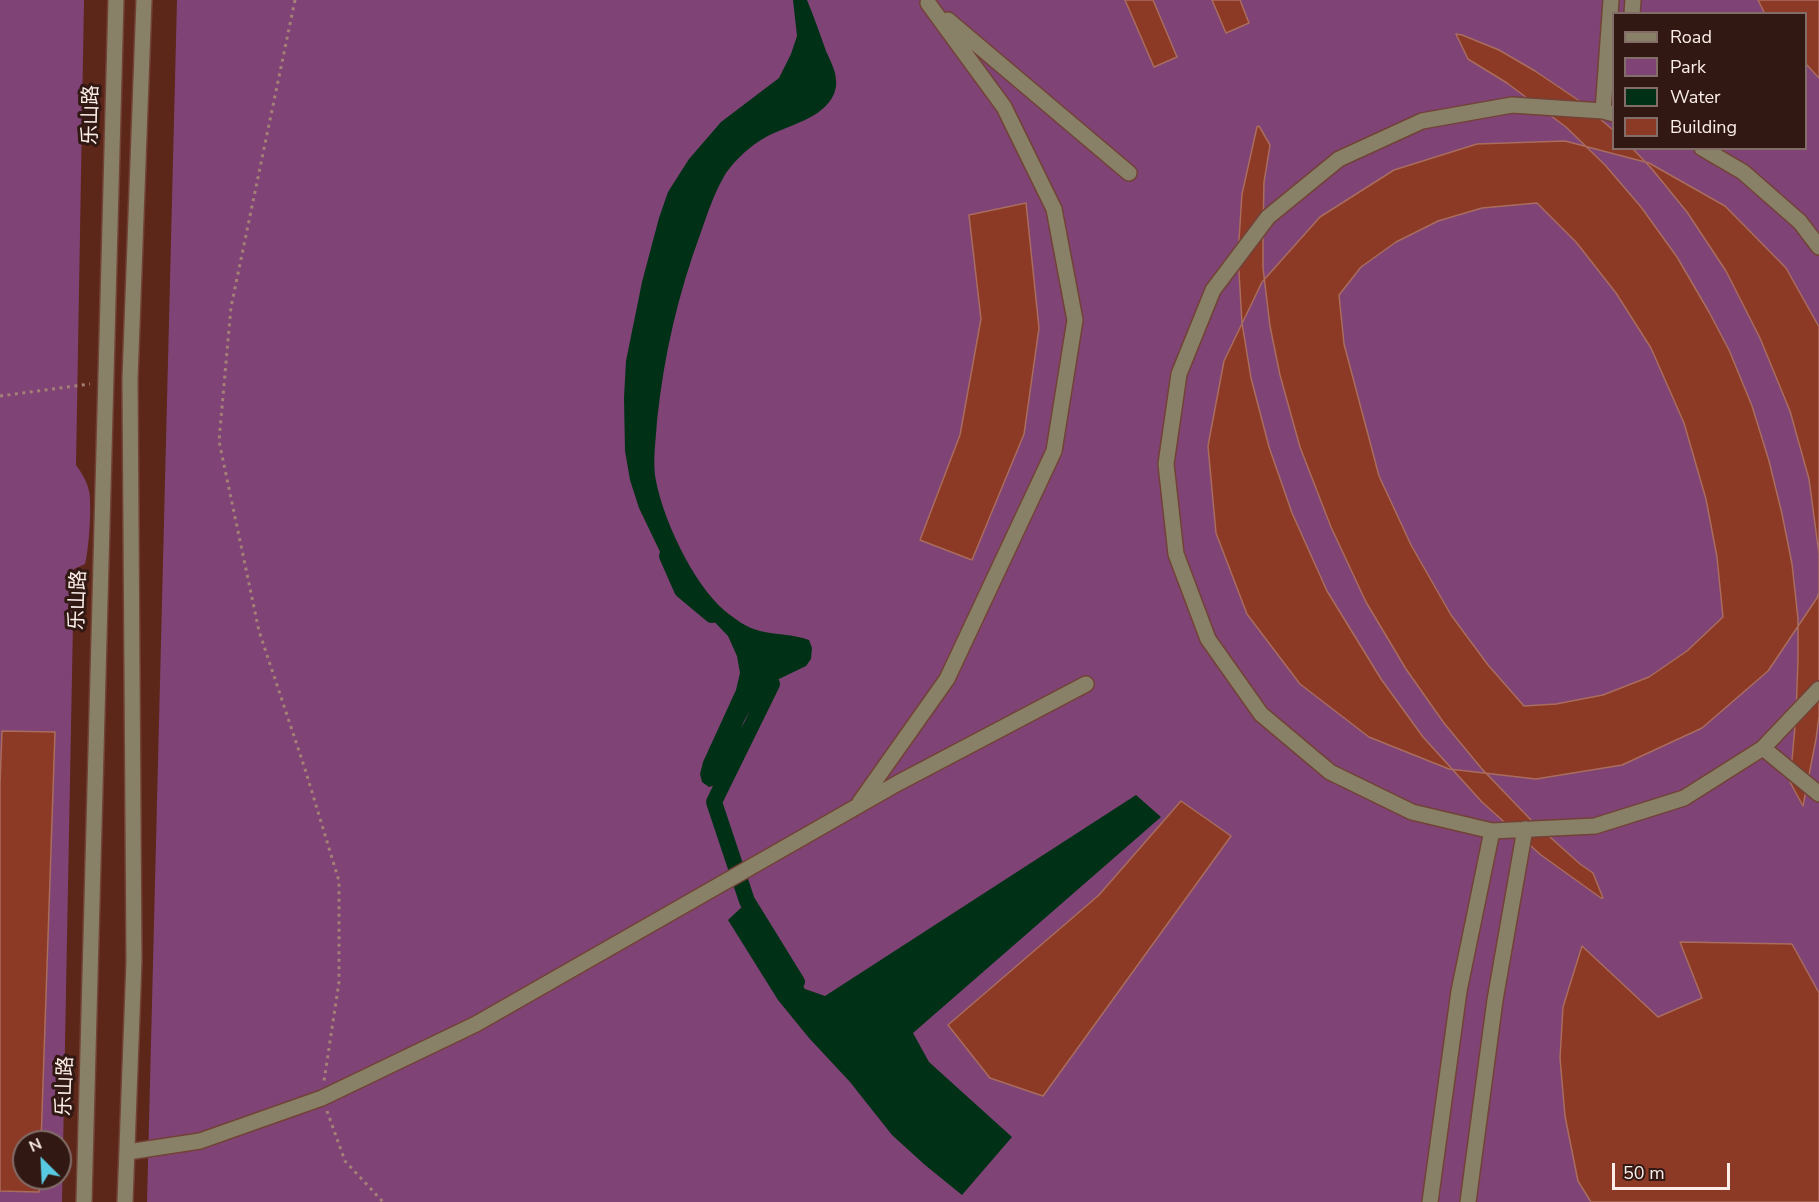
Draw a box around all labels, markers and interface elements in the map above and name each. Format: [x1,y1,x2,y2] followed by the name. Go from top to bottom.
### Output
[1612,12,1807,150] legend
[1670,25,1712,49] text: Road
[1670,55,1706,79] text: Park
[79,85,105,145] street label: 乐山路
[1670,85,1721,109] text: Water
[1670,115,1737,139] text: Building
[66,570,92,630] street label: 乐山路
[53,1056,79,1116] street label: 乐山路
[12,1130,72,1190] north arrow
[26,1133,45,1158] text: N
[1615,1151,1734,1189] scale bar
[1623,1161,1665,1185] text: 50 m

